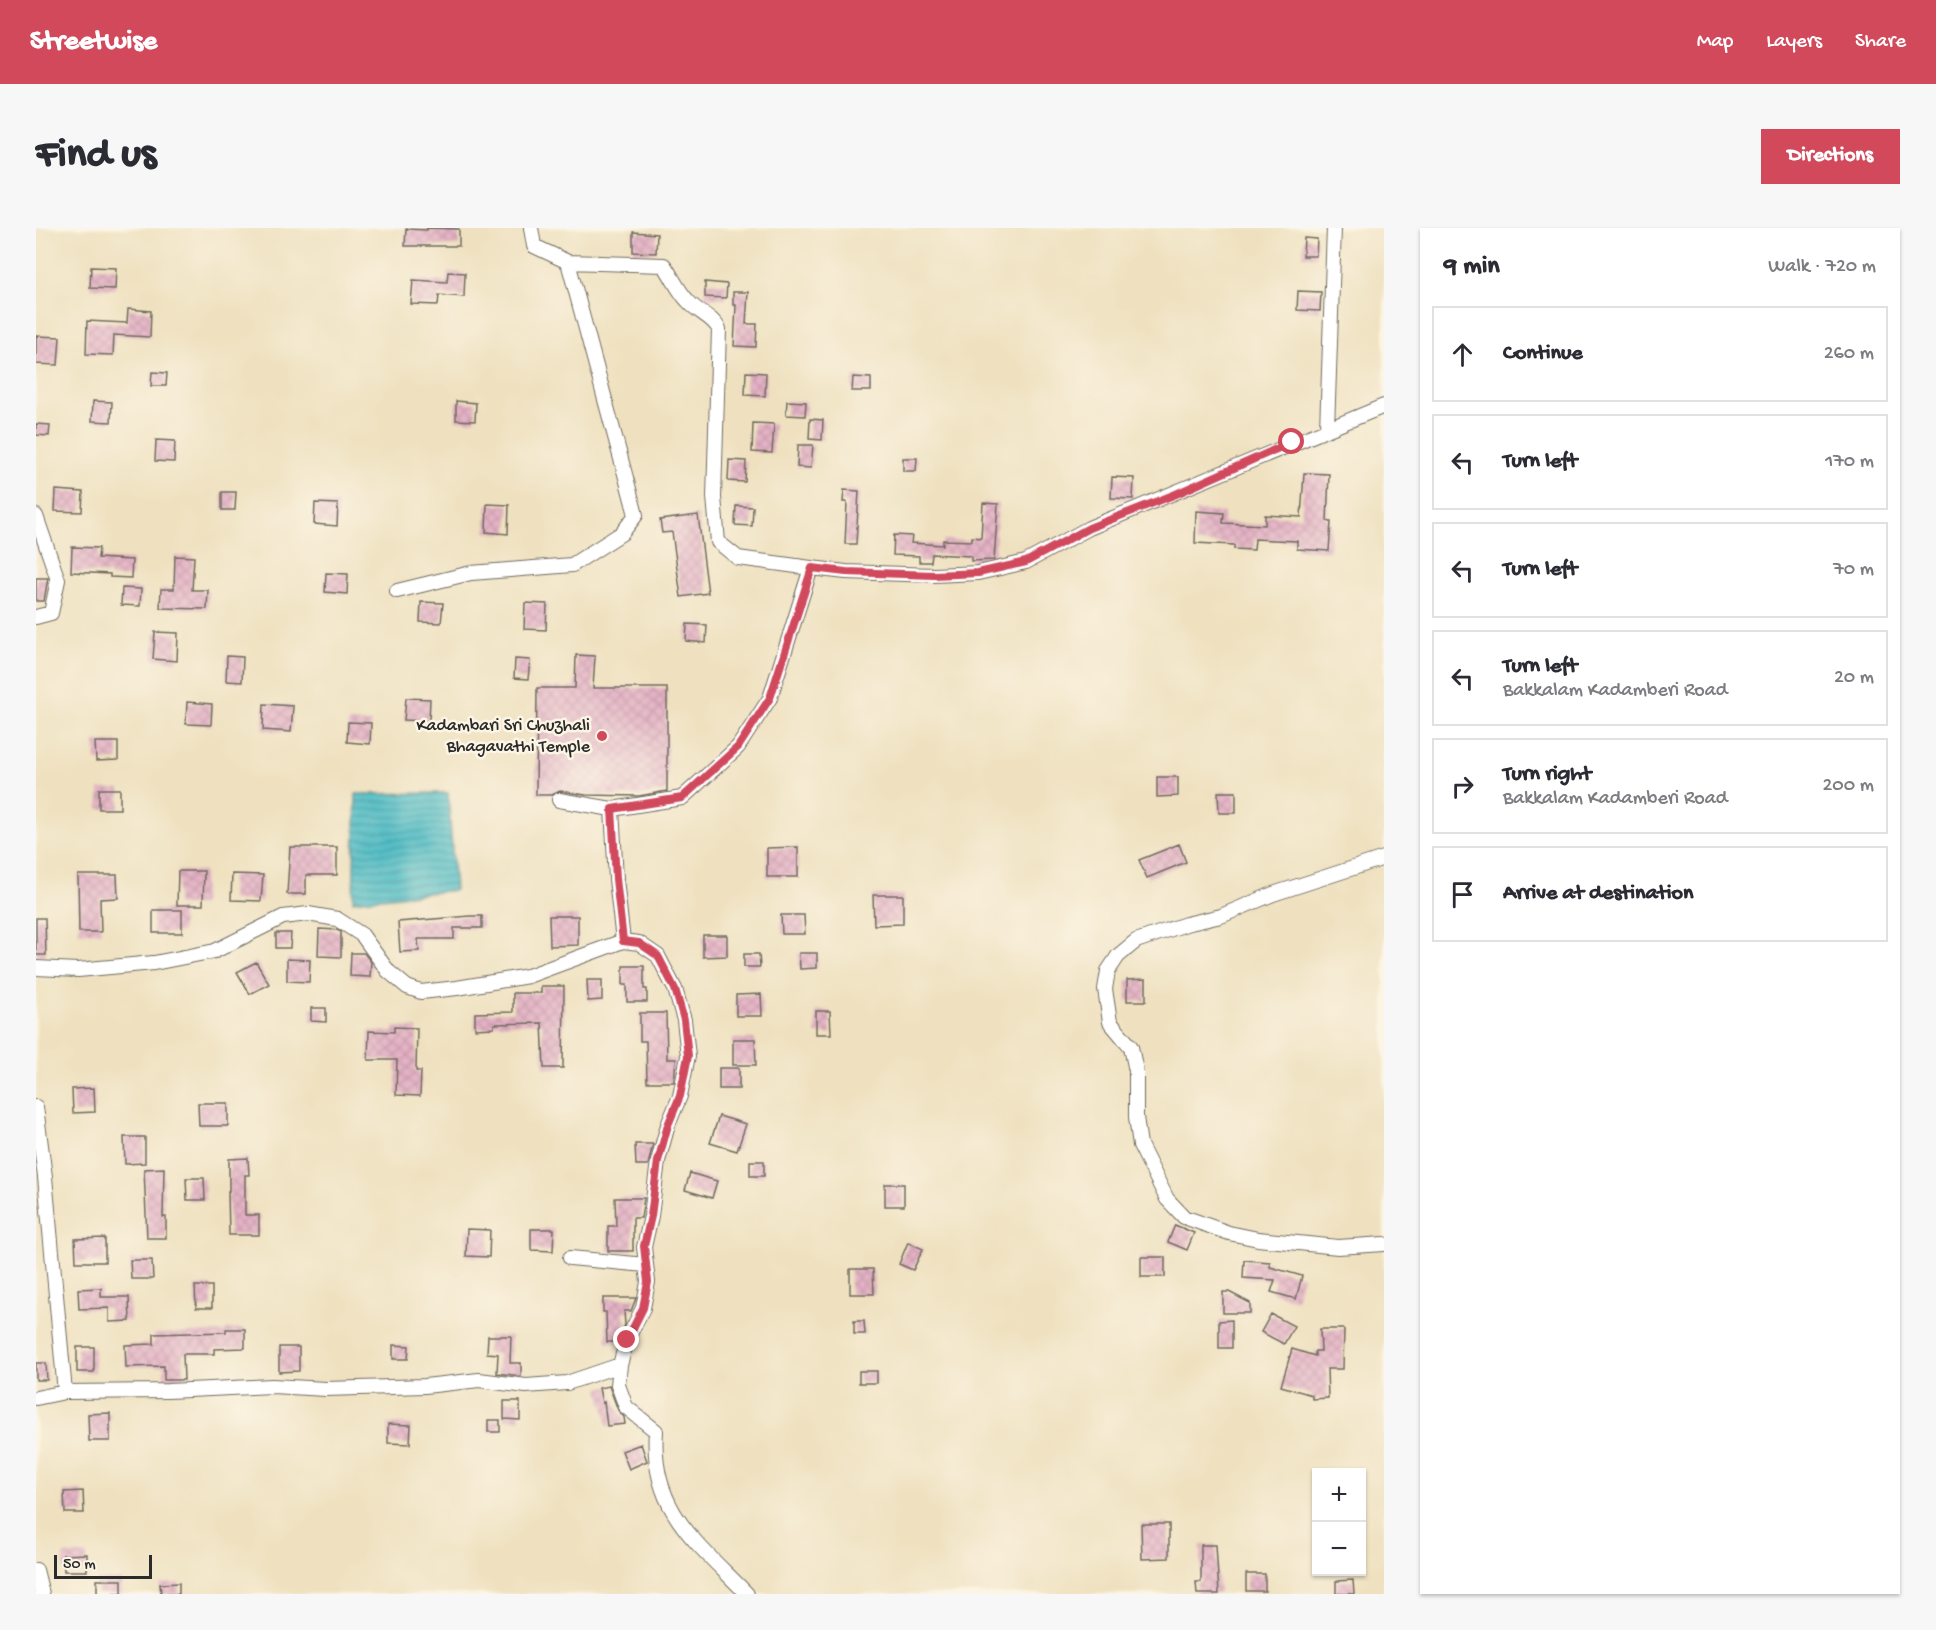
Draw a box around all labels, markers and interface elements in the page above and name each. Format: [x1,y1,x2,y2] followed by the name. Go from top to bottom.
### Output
[30,26,157,59] text: Streetwise
[1697,30,1733,55] text: Map
[1766,30,1822,55] text: Layers
[1855,30,1906,55] text: Share
[1761,129,1900,184] button: Directions
[36,132,156,181] text: Find us
[1444,252,1500,283] text: 9 min
[1768,256,1876,279] text: Walk · 720 m
[1446,338,1479,371] icon: ahead
[1503,341,1583,367] text: Continue
[1824,343,1874,366] text: 260 m
[1278,428,1304,454] route start
[1446,446,1479,479] icon: left
[1503,449,1577,475] text: Turn left
[1825,451,1874,474] text: 170 m
[1446,554,1479,587] icon: left
[1503,557,1577,583] text: Turn left
[1833,559,1874,582] text: 70 m
[1503,654,1577,680] text: Turn left
[1446,662,1479,695] icon: left
[1834,667,1874,690] text: 20 m
[1503,680,1728,703] text: Bakkalam Kadamberi Road
[417,716,591,758] place label: Kadambari Sri Chuzhali Bhagavathi Temple
[595,729,609,743] marker: Kadambari Sri Chuzhali Bhagavathi Temple
[1503,762,1591,788] text: Turn right
[1446,770,1479,803] icon: right
[1823,775,1874,798] text: 200 m
[1503,788,1728,811] text: Bakkalam Kadamberi Road
[1446,878,1479,911] icon: arrive
[1503,881,1693,907] text: Arrive at destination
[613,1326,639,1352] route end
[1312,1468,1366,1576] map controls
[1312,1468,1366,1522] button: +
[1312,1522,1366,1576] button: −
[54,1552,152,1580] scale bar
[63,1556,96,1575] text: 50 m

